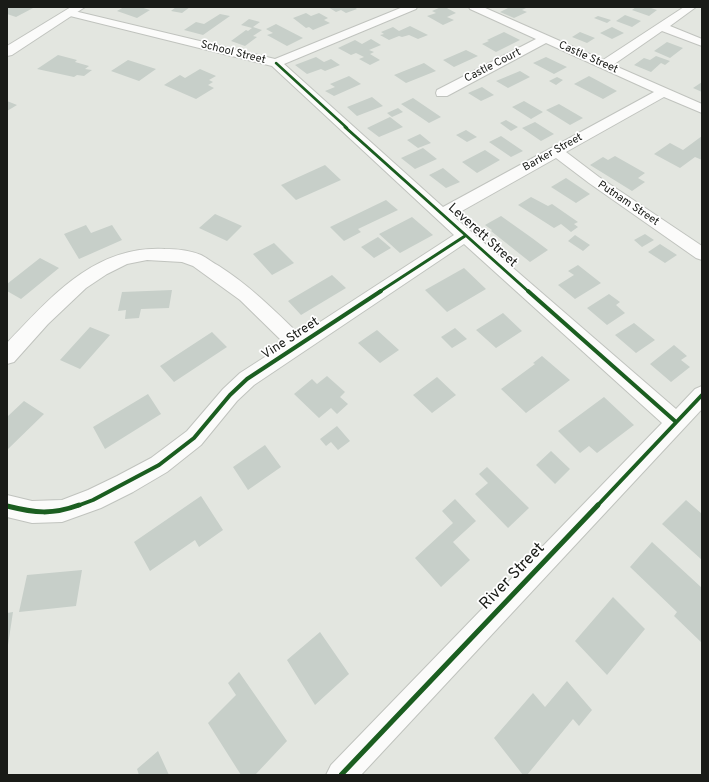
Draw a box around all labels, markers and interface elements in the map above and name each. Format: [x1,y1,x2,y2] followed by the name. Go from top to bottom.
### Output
[199,39,267,67] street label: School Street
[556,39,620,77] street label: Castle Street
[463,46,523,86] street label: Castle Court
[521,131,585,175] street label: Barker Street
[595,179,661,229] street label: Putnam Street
[444,201,520,271] street label: Leverett Street
[259,315,323,363] street label: Vine Street
[476,540,550,614] street label: River Street

